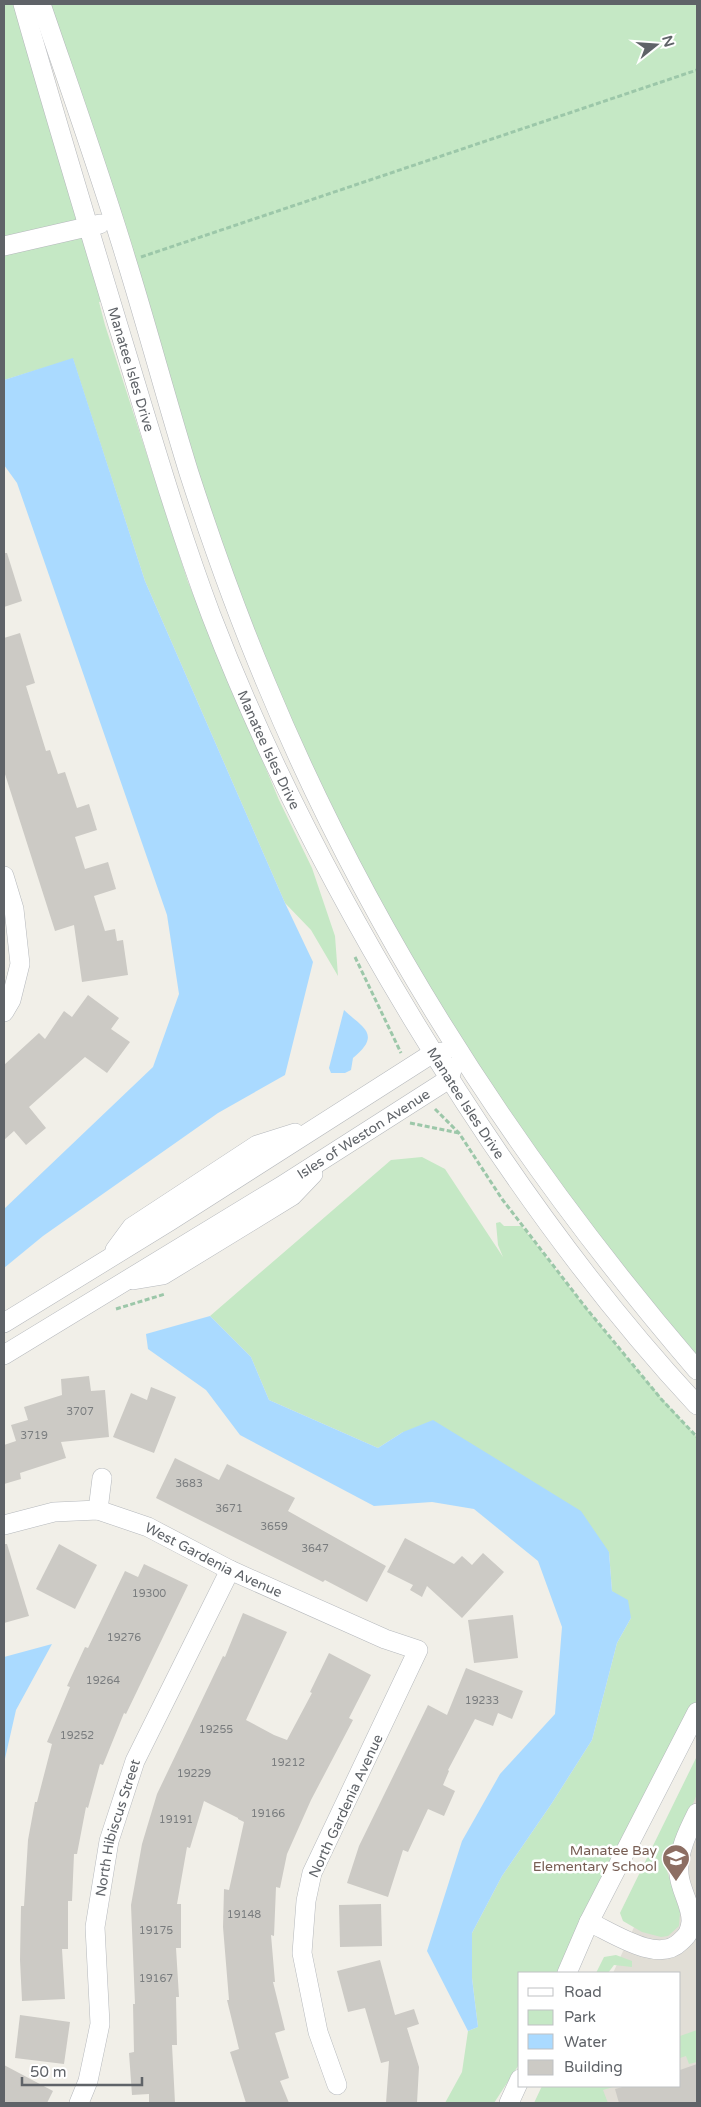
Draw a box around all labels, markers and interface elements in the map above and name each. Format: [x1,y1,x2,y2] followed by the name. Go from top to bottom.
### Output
[631,20,681,70] north arrow
[658,33,678,49] text: N
[104,305,158,434] street label: Manatee Isles Drive
[234,688,304,812] street label: Manatee Isles Drive
[424,1044,508,1162] street label: Manatee Isles Drive
[294,1085,433,1182] street label: Isles of Weston Avenue
[66,1405,94,1418] house number: 3707
[20,1429,48,1442] house number: 3719
[175,1477,203,1490] house number: 3683
[215,1502,243,1515] house number: 3671
[142,1518,285,1601] street label: West Gardenia Avenue
[260,1520,288,1533] house number: 3659
[301,1542,329,1555] house number: 3647
[132,1587,166,1600] house number: 19300
[107,1631,141,1644] house number: 19276
[86,1674,120,1687] house number: 19264
[465,1694,499,1707] house number: 19233
[199,1723,233,1736] house number: 19255
[60,1729,94,1742] house number: 19252
[305,1731,387,1880] street label: North Gardenia Avenue
[92,1756,144,1898] street label: North Hibiscus Street
[271,1756,305,1769] house number: 19212
[177,1767,211,1780] house number: 19229
[251,1807,285,1820] house number: 19166
[159,1813,193,1826] house number: 19191
[533,1842,657,1875] place label: Manatee Bay Elementary School
[661,1843,691,1882] school or university icon: Manatee Bay Elementary School
[227,1908,261,1921] house number: 19148
[139,1924,173,1937] house number: 19175
[139,1972,173,1985] house number: 19167
[518,1972,681,2087] legend
[564,1983,602,2001] text: Road
[564,2008,596,2026] text: Park
[564,2033,607,2051] text: Water
[22,2054,142,2086] scale bar
[564,2058,623,2076] text: Building
[30,2063,67,2081] text: 50 m

